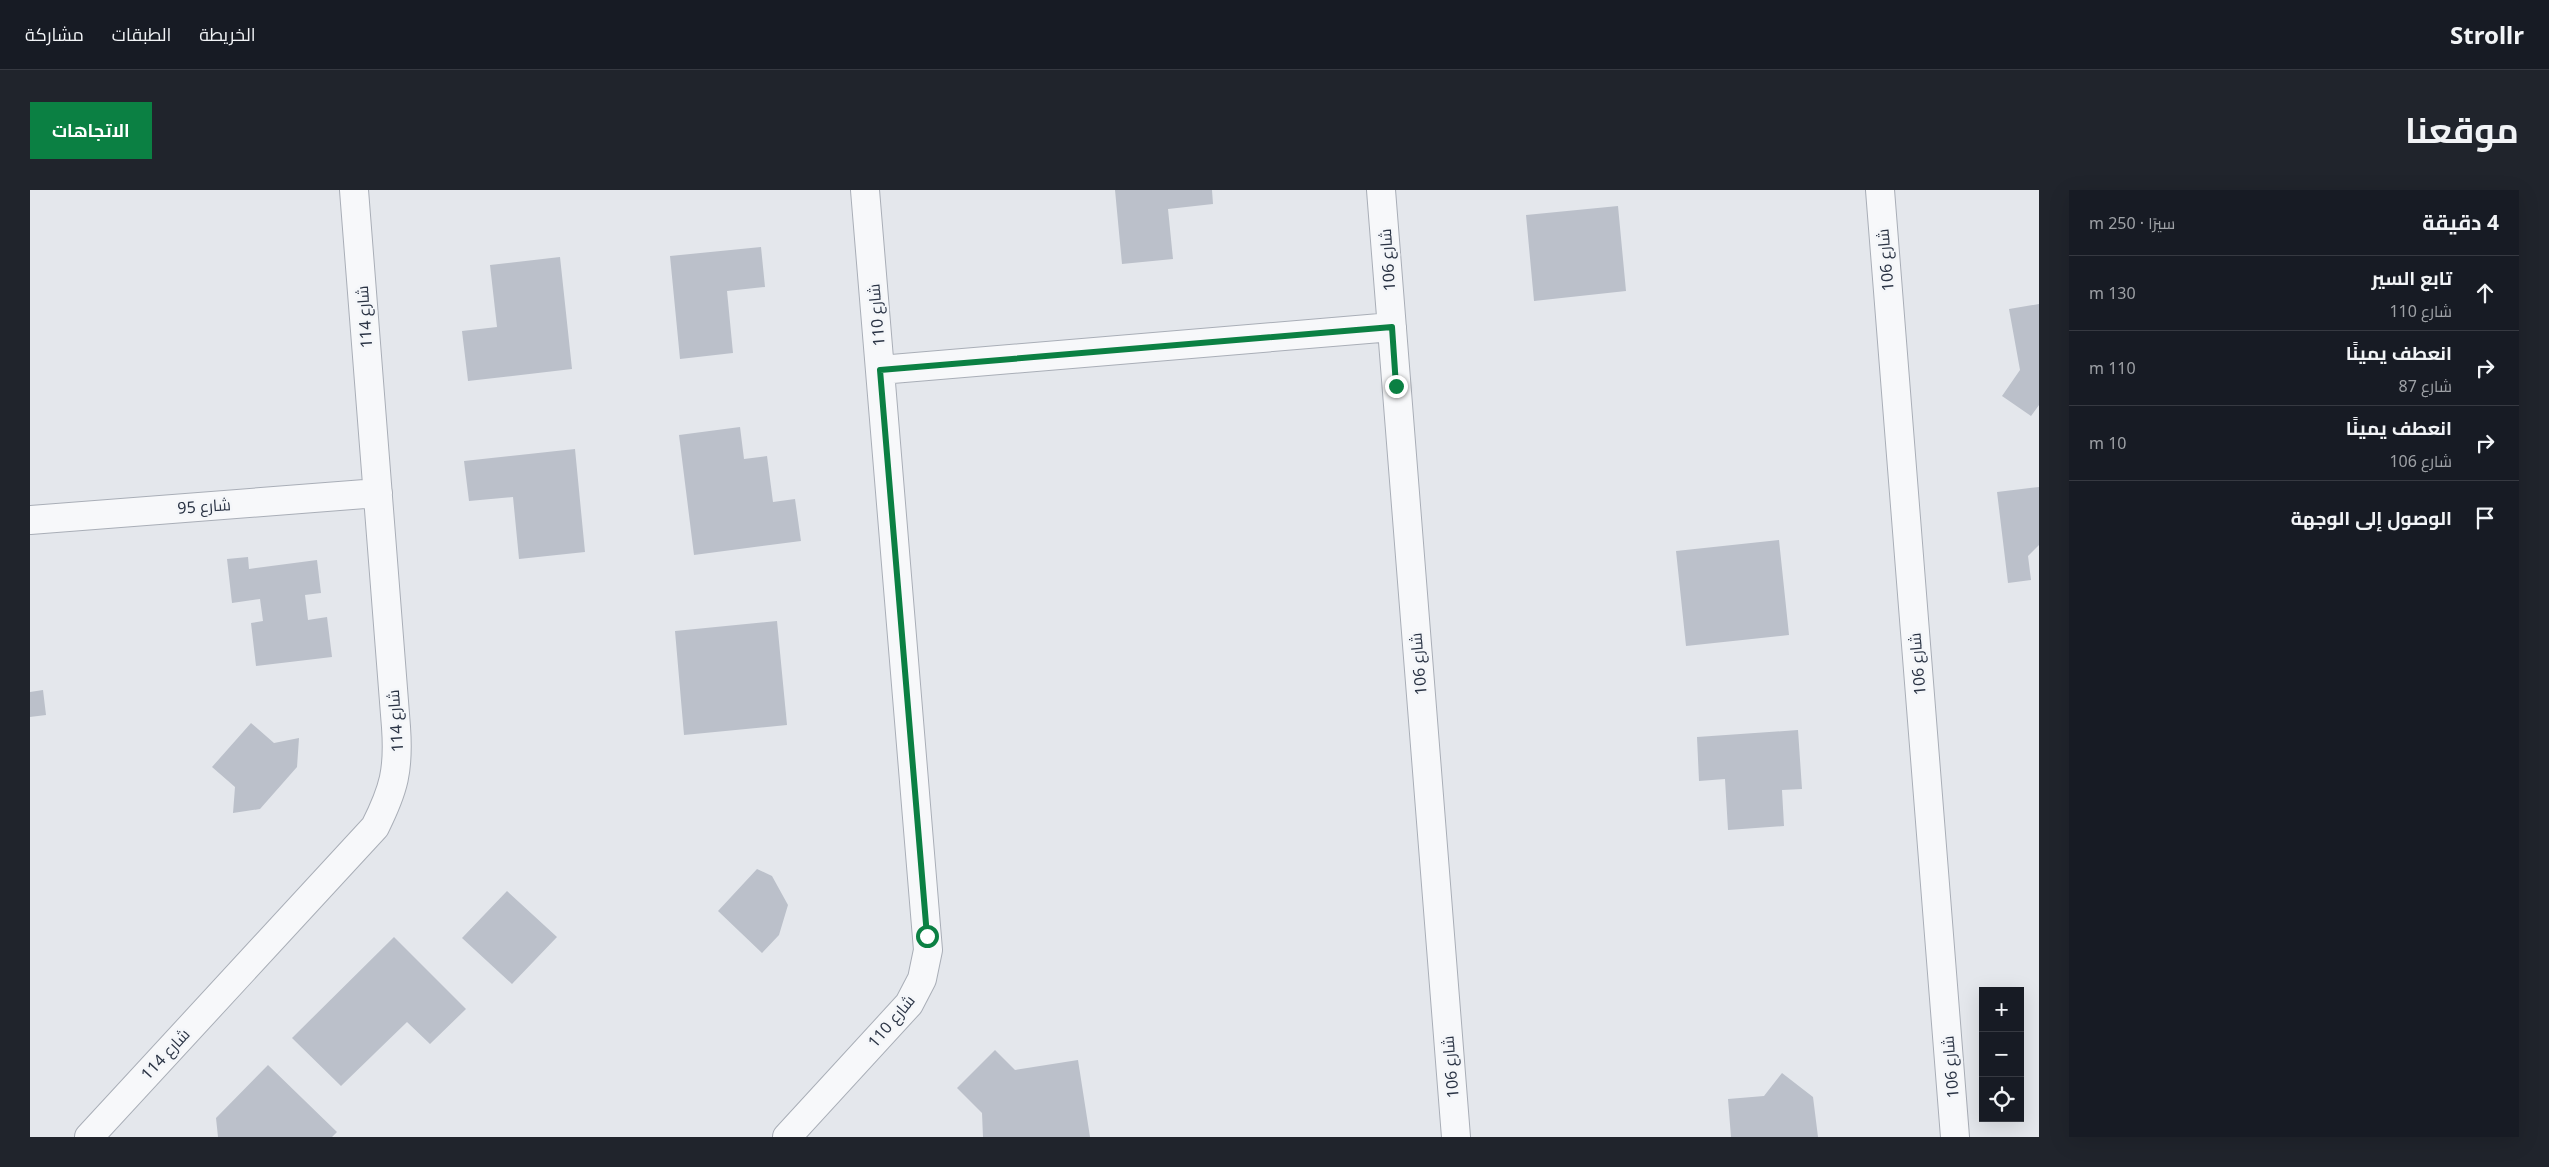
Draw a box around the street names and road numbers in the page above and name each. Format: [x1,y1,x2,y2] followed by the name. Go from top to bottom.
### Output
[1374,228,1401,292] street label: شارع 106
[1871,228,1900,292] street label: شارع 106
[862,283,891,347] street label: شارع 110
[351,285,378,349] street label: شارع 114
[177,493,232,520] street label: شارع 95
[1404,632,1433,696] street label: شارع 106
[1903,632,1932,696] street label: شارع 106
[382,689,409,753] street label: شارع 114
[862,990,920,1053] street label: شارع 110
[136,1024,195,1085] street label: شارع 114
[1436,1035,1465,1099] street label: شارع 106
[1936,1035,1965,1099] street label: شارع 106

